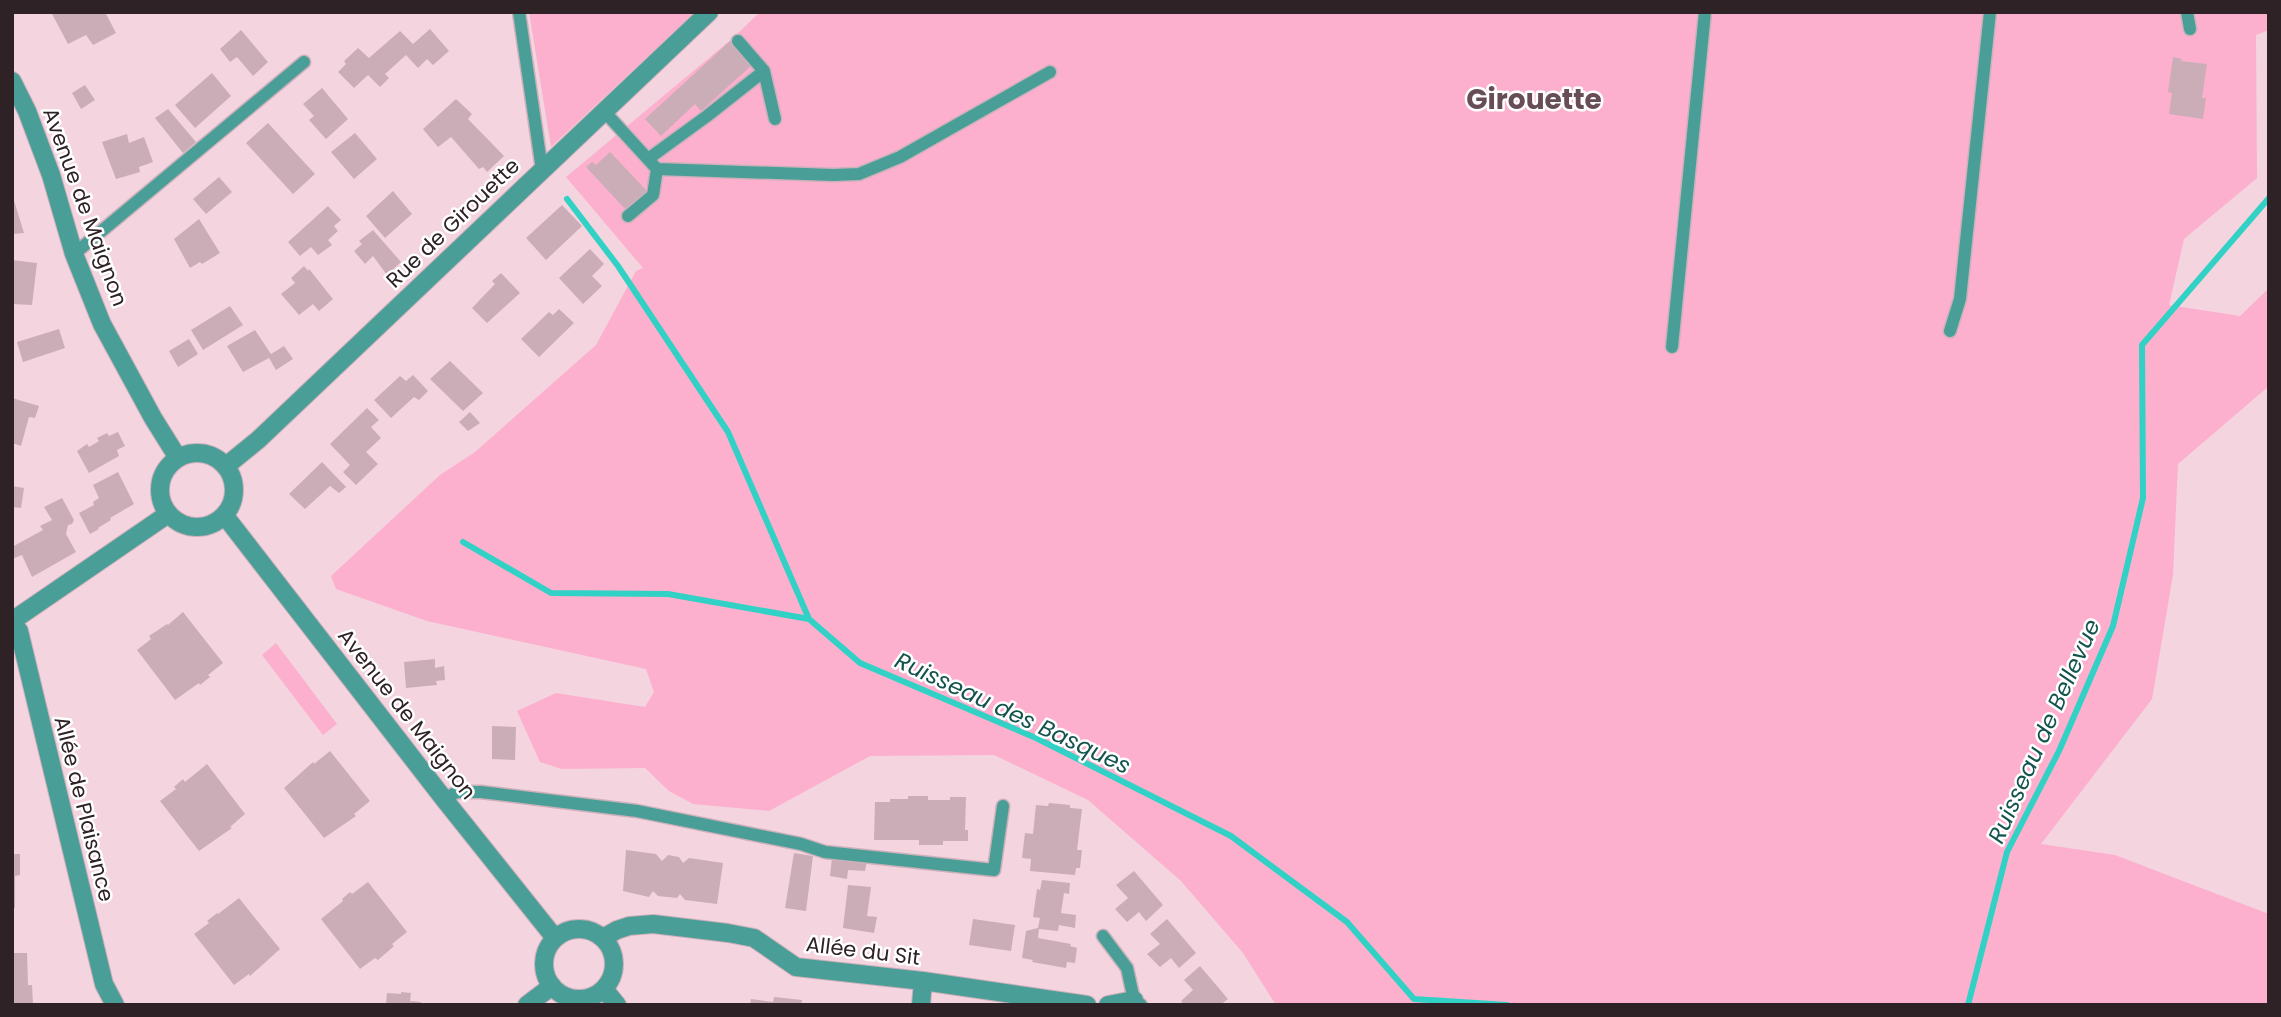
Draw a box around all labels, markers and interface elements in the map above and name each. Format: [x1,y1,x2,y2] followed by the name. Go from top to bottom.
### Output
[1466,80,1602,119] district label: Girouette
[36,104,135,310] street label: Avenue de Maignon
[380,151,526,294] street label: Rue de Girouette
[1980,614,2108,848] water label: Ruisseau de Bellevue
[332,622,483,805] street label: Avenue de Maignon
[890,644,1136,782] water label: Ruisseau des Basques
[47,713,122,905] street label: Allée de Plaisance
[804,929,922,972] street label: Allée du Sit

